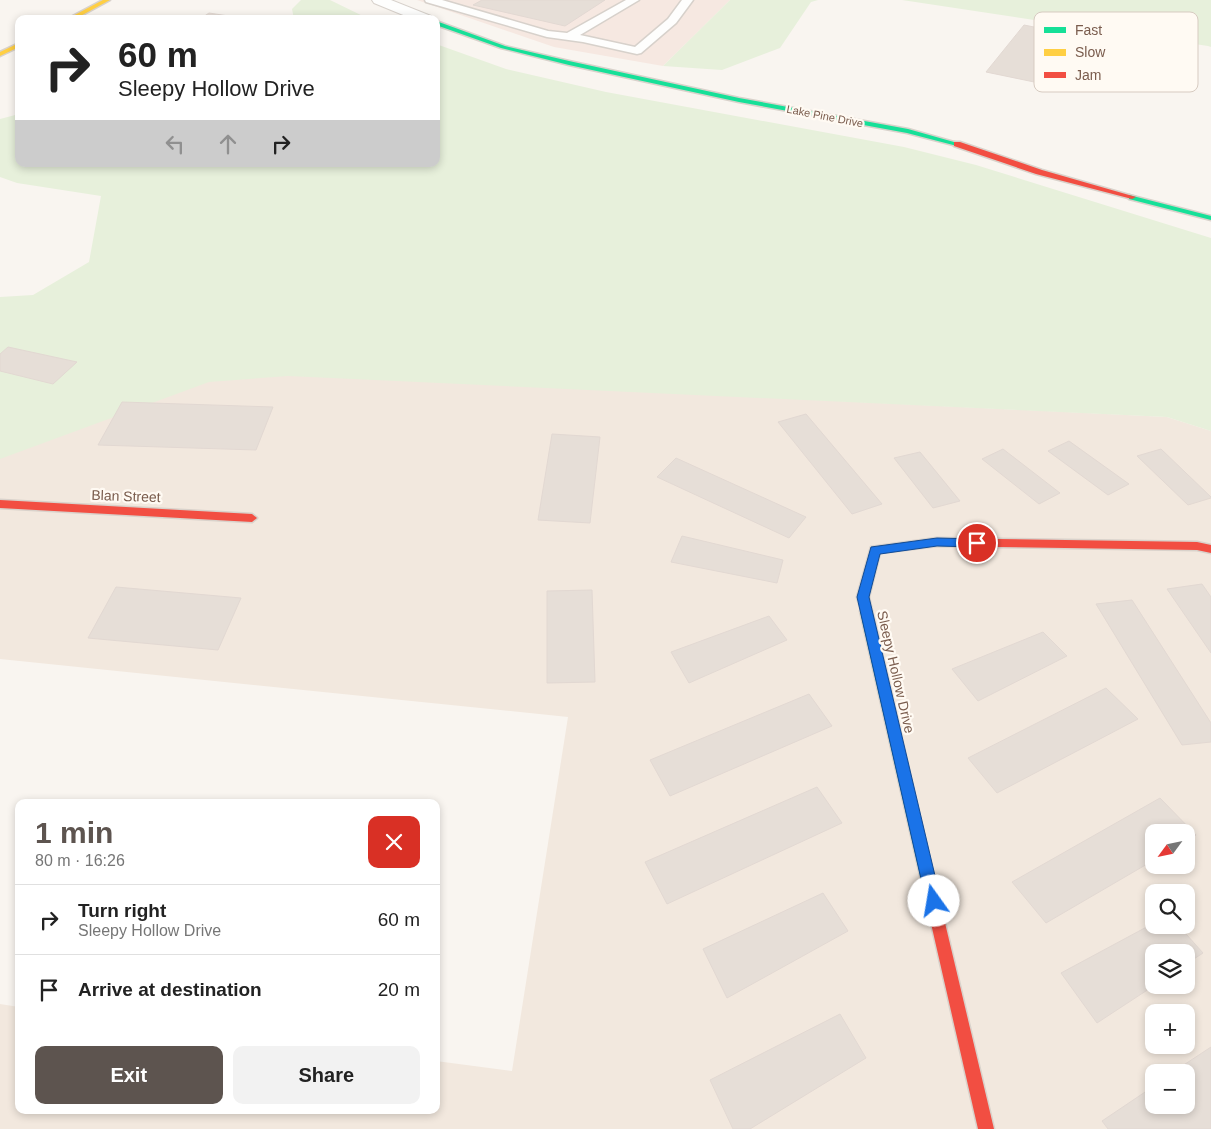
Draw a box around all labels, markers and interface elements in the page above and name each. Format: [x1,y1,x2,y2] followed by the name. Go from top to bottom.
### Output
[1034,12,1198,92] legend
[1075,22,1102,38] text: Fast
[35,35,100,100] icon: right
[118,35,198,74] text: 60 m
[1075,44,1106,60] text: Slow
[1075,67,1101,83] text: Jam
[118,76,315,101] text: Sleepy Hollow Drive
[786,103,864,129] street label: Lake Pine Drive
[161,130,189,158] icon: left
[214,130,242,158] icon: ahead
[267,130,295,158] icon: right
[91,487,161,505] street label: Blan Street
[956,522,998,564] pin
[963,529,991,557] icon: arrive
[874,609,918,735] street label: Sleepy Hollow Drive
[35,816,113,849] text: 1 min
[368,816,420,868] button: close
[1145,824,1195,874] north arrow
[1145,824,1195,1114] map controls
[35,852,125,869] text: 80 m · 16:26
[907,874,959,926] position arrow
[1145,884,1195,934] button: search
[78,900,166,921] text: Turn right
[35,906,63,934] icon: right
[378,909,420,930] text: 60 m
[78,922,221,939] text: Sleepy Hollow Drive
[1145,944,1195,994] button: layers
[35,976,63,1004] icon: arrive
[78,979,262,1000] text: Arrive at destination
[378,979,420,1000] text: 20 m
[1145,1004,1195,1054] button: +
[35,1046,223,1104] button: Exit
[233,1046,420,1104] button: Share
[1145,1064,1195,1114] button: −

